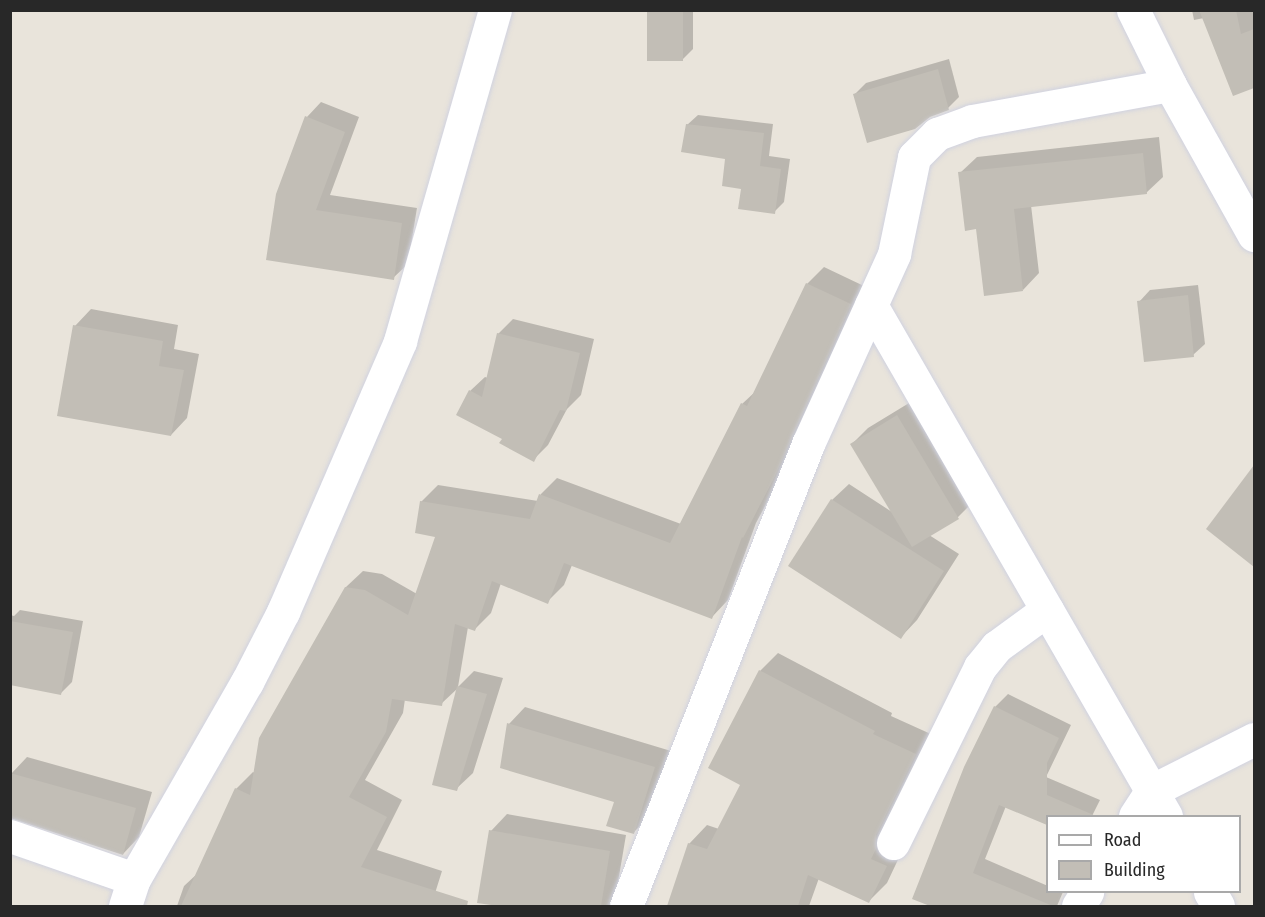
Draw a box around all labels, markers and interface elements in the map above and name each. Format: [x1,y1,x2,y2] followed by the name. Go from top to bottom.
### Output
[1046,815,1241,893] legend
[1104,829,1141,851] text: Road
[1104,859,1165,881] text: Building

